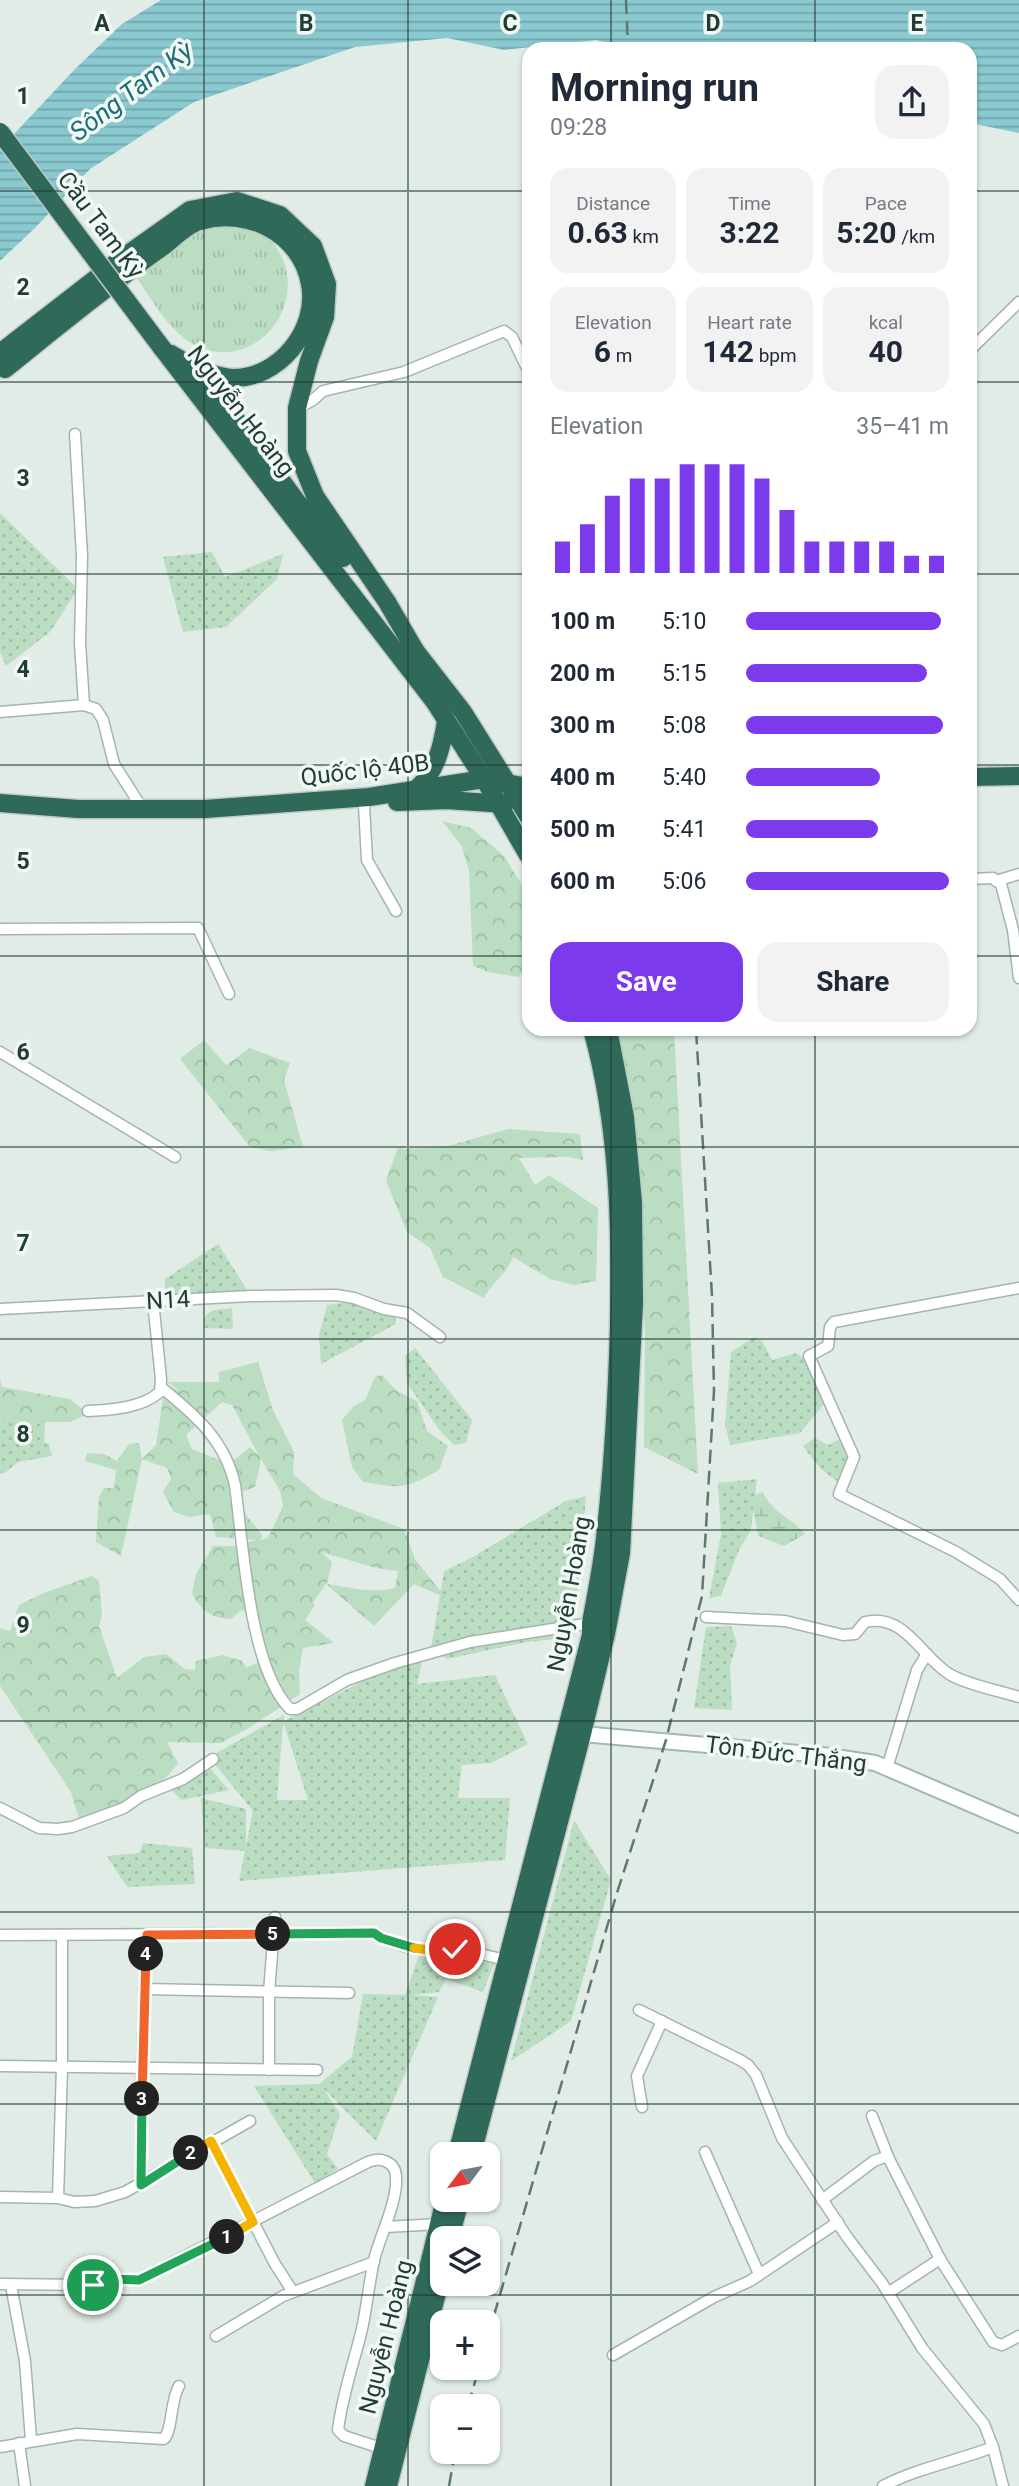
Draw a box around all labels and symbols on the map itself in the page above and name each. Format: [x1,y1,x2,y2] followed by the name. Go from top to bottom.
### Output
[94,10,110,37] text: A
[299,10,313,37] text: B
[502,10,518,37] text: C
[706,10,720,37] text: D
[911,10,924,37] text: E
[64,34,199,147] water label: Sông Tam Kỳ
[16,83,30,110] text: 1
[52,166,151,284] street label: Cầu Tam Kỳ
[16,274,30,301] text: 2
[181,340,301,482] street label: Nguyễn Hoàng
[16,465,30,492] text: 3
[16,656,30,683] text: 4
[299,748,431,792] street label: Quốc lộ 40B
[16,848,30,875] text: 5
[16,1039,30,1066] text: 6
[16,1230,30,1257] text: 7
[145,1285,191,1315] street label: N14
[16,1421,30,1448] text: 8
[542,1514,596,1674] street label: Nguyễn Hoàng
[16,1612,30,1639] text: 9
[704,1730,868,1778] street label: Tôn Đức Thắng
[256,1916,290,1952] pin: 5
[425,1919,485,1979] pin
[128,1937,164,1972] pin: 4
[124,2082,160,2116] pin: 3
[174,2136,208,2170] pin: 2
[430,2142,500,2212] north arrow
[210,2220,244,2254] pin: 1
[63,2255,123,2315] pin
[353,2257,419,2417] street label: Nguyễn Hoàng

